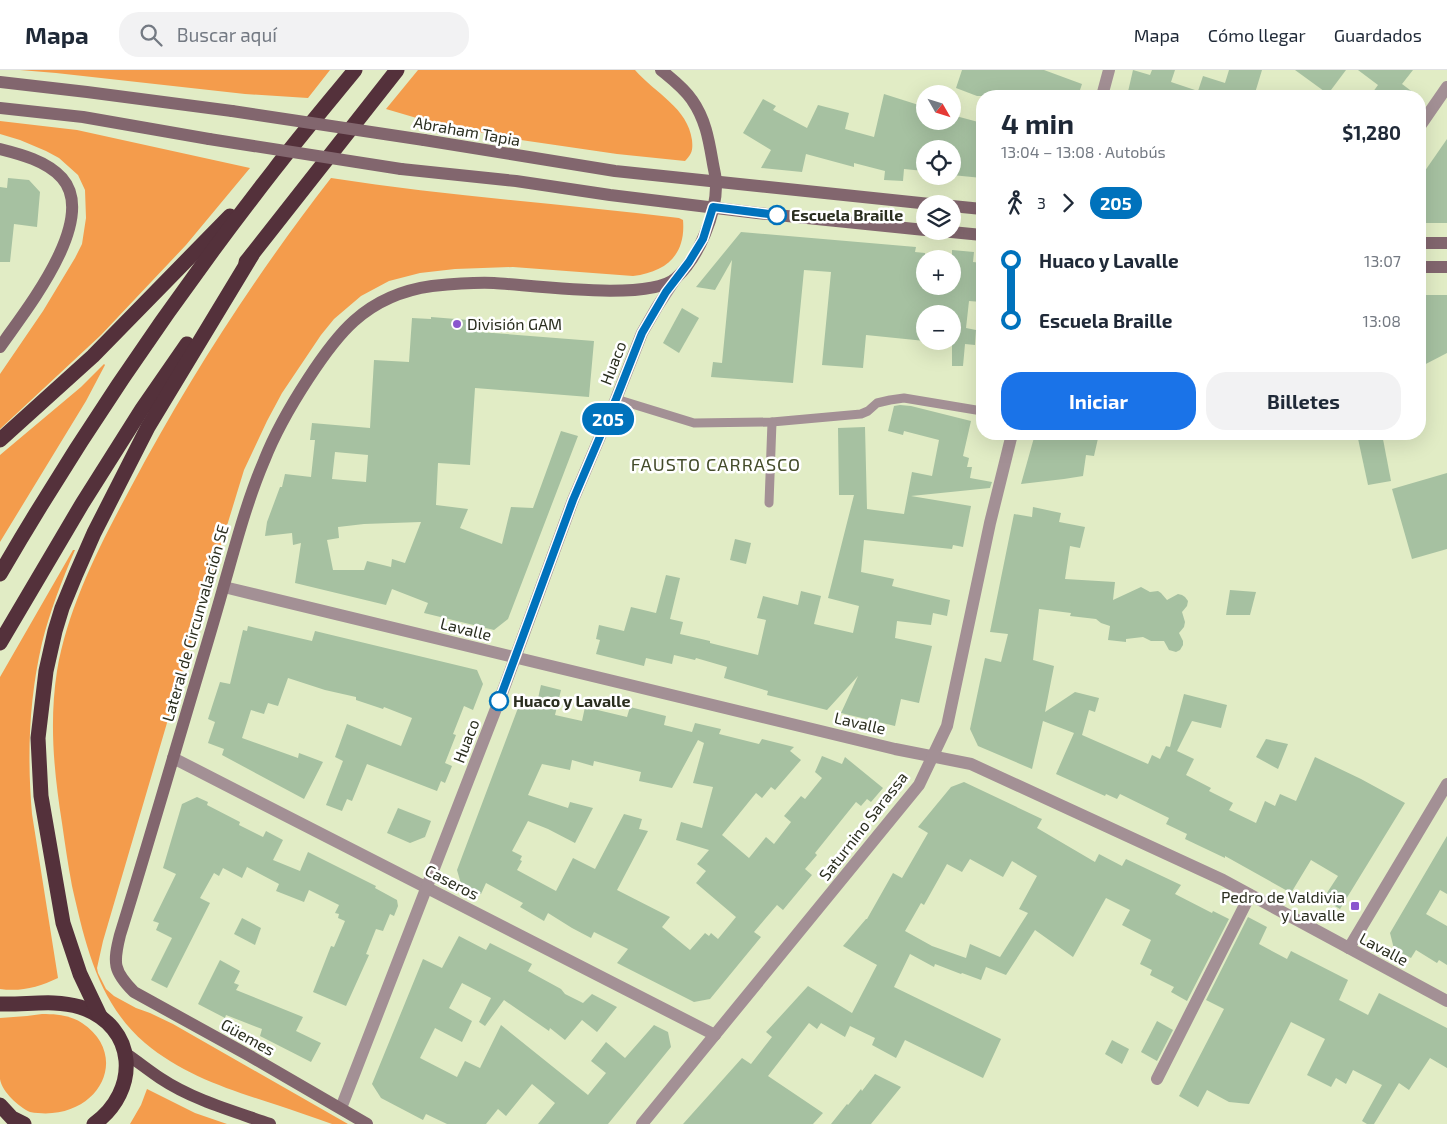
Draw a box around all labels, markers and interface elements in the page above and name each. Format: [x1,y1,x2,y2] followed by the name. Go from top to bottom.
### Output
[119,12,469,57] search box
[25,20,89,49] text: Mapa
[137,21,165,49] icon: search
[177,23,277,46] text: Buscar aquí
[1134,24,1180,46] text: Mapa
[1208,24,1306,46] text: Cómo llegar
[1334,24,1422,46] text: Guardados
[916,85,961,130] north arrow
[916,85,961,350] map controls
[1001,106,1074,140] text: 4 min
[412,112,522,149] street label: Abraham Tapia
[1342,121,1401,144] text: $1,280
[916,140,961,185] button: locate
[1001,142,1166,161] text: 13:04 – 13:08 · Autobús
[1001,189,1029,217] icon: walk
[1054,189,1082,217] icon: forward
[1100,192,1132,214] text: 205
[1037,193,1046,212] text: 3
[916,195,961,240] button: layers
[767,205,787,225] marker: Escuela Braille
[791,205,903,224] place label: Escuela Braille
[1039,249,1179,272] text: Huaco y Lavalle
[916,250,961,295] button: +
[1364,251,1401,270] text: 13:07
[916,305,961,350] button: −
[1039,309,1172,332] text: Escuela Braille
[1363,311,1401,330] text: 13:08
[467,314,562,333] place label: División GAM
[451,318,463,330] marker: División GAM
[596,338,630,387] street label: Huaco
[1001,372,1196,430] button: Iniciar
[1206,372,1401,430] button: Billetes
[579,403,637,435] line badge: 205
[592,408,624,430] text: 205
[631,453,801,475] district label: FAUSTO CARRASCO
[157,522,232,724] street label: Lateral de Circunvalación SE
[438,613,494,644] street label: Lavalle
[489,691,509,711] marker: Huaco y Lavalle
[513,691,631,711] place label: Huaco y Lavalle
[832,707,888,738] street label: Lavalle
[449,716,483,765] street label: Huaco
[814,768,911,884] street label: Saturnino Sarassa
[422,860,482,903] street label: Caseros
[1221,887,1345,924] place label: Pedro de Valdivia y Lavalle
[1349,900,1361,912] marker: Pedro de Valdivia y Lavalle
[1357,928,1412,969] street label: Lavalle
[218,1014,278,1059] street label: Güemes

